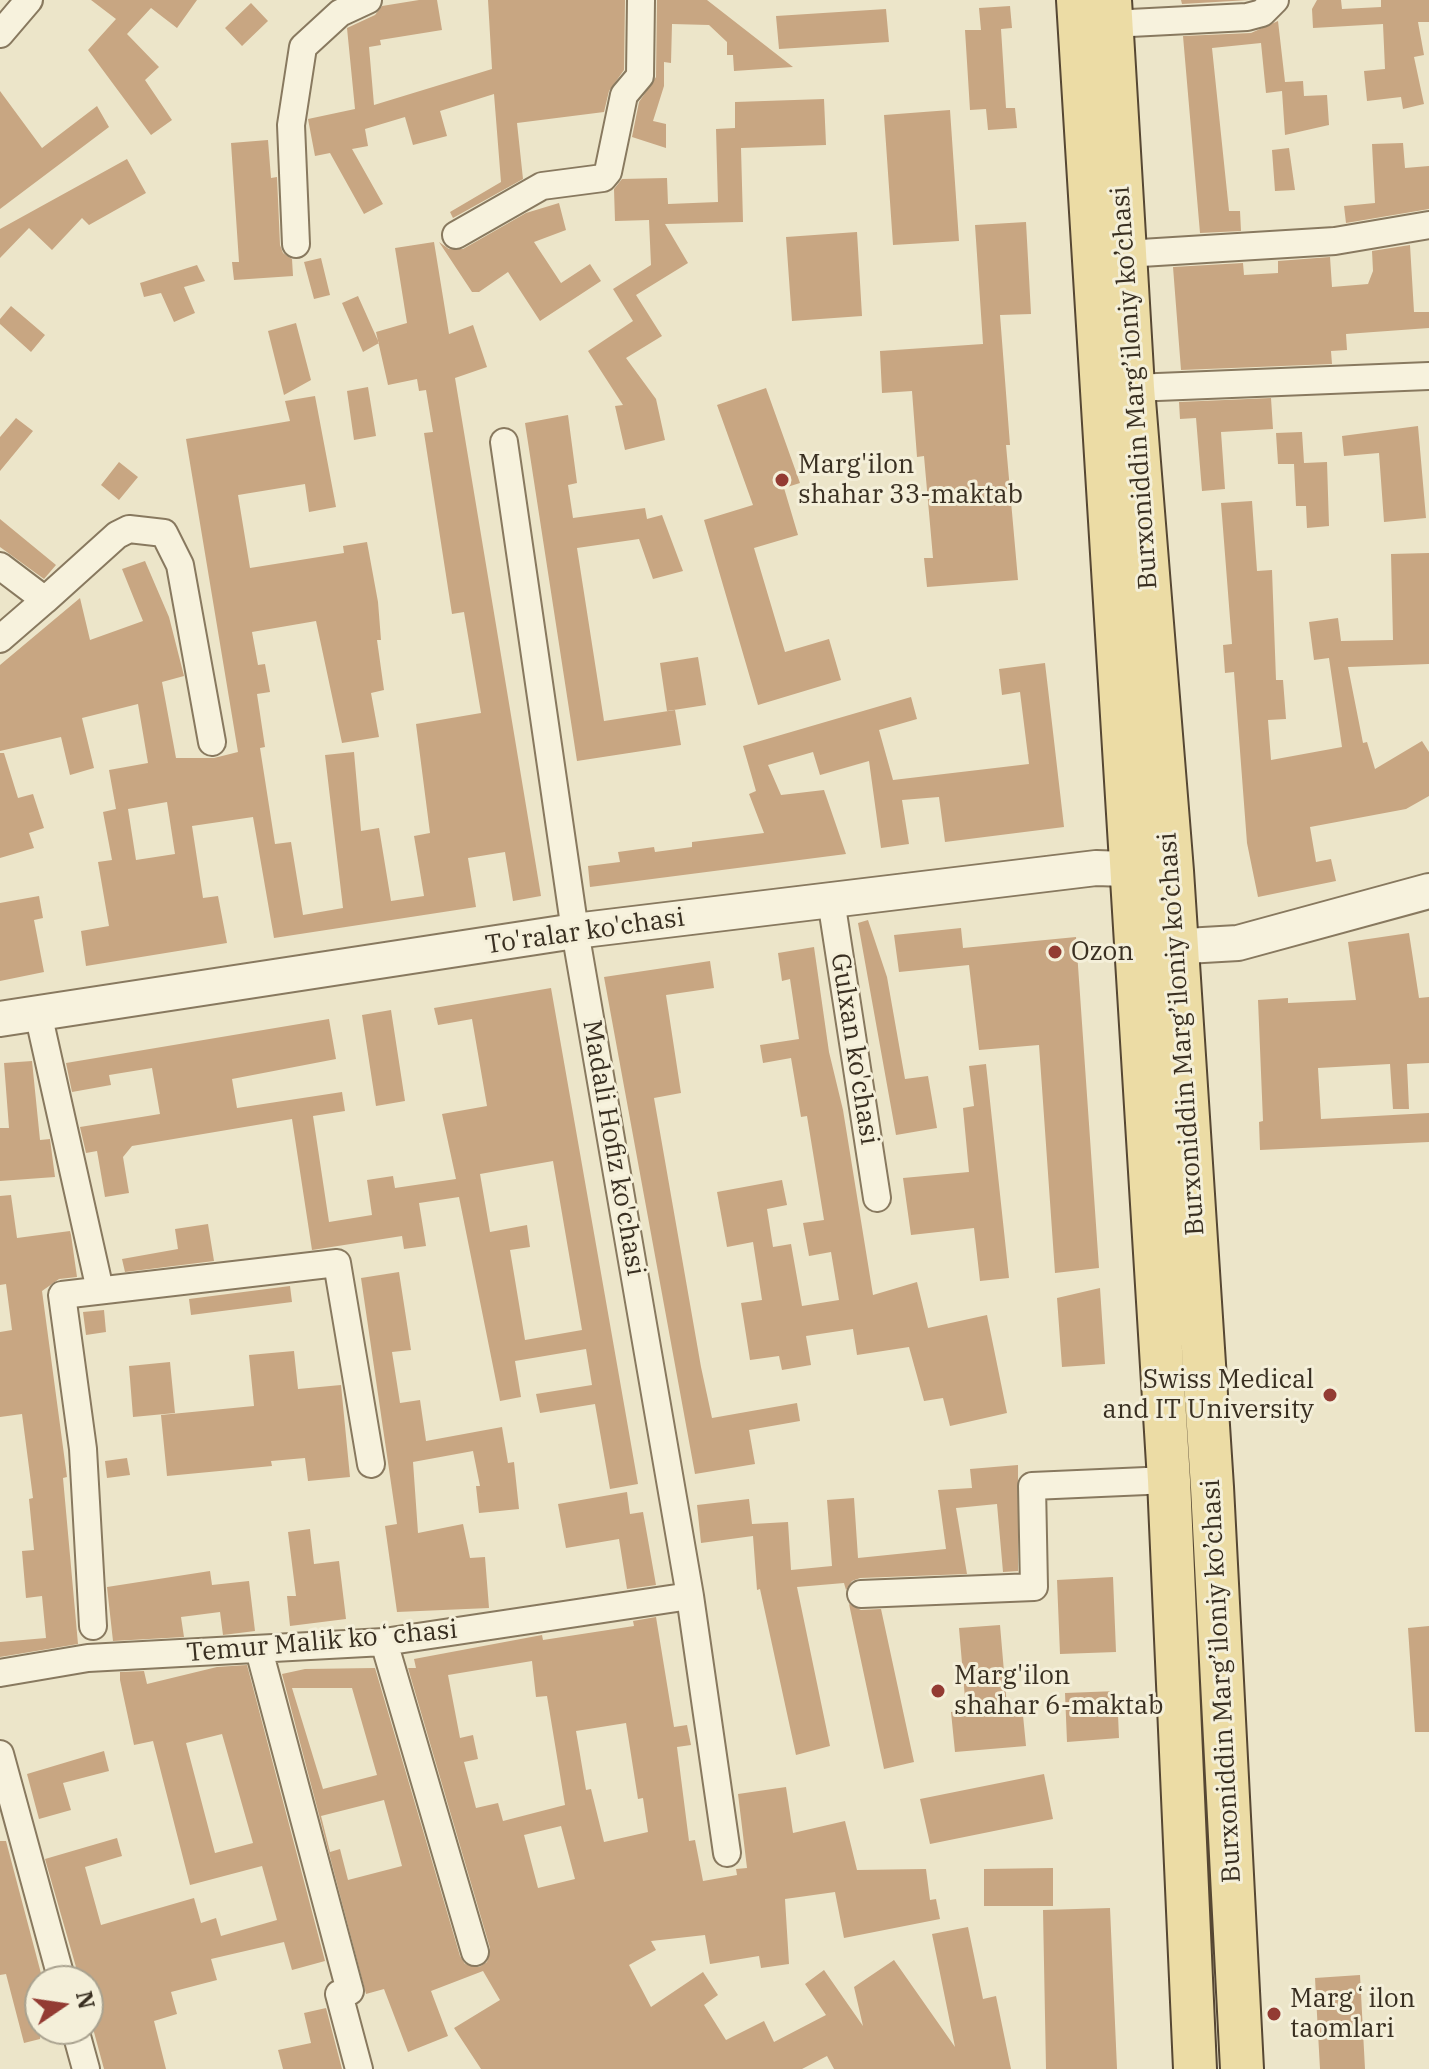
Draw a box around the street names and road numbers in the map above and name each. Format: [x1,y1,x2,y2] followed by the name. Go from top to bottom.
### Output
[1105,185,1165,591] street label: Burxoniddin Marg’iloniy ko’chasi
[1152,831,1212,1237] street label: Burxoniddin Marg’iloniy ko’chasi
[483,903,687,961] street label: To'ralar ko'chasi
[823,951,885,1147] street label: Gulxan ko'chasi
[575,1018,651,1278] street label: Madali Hofiz ko'chasi
[1196,1478,1248,1884] street label: Burxoniddin Marg’iloniy ko’chasi
[185,1615,459,1669] street label: Temur Malik koʻchasi

